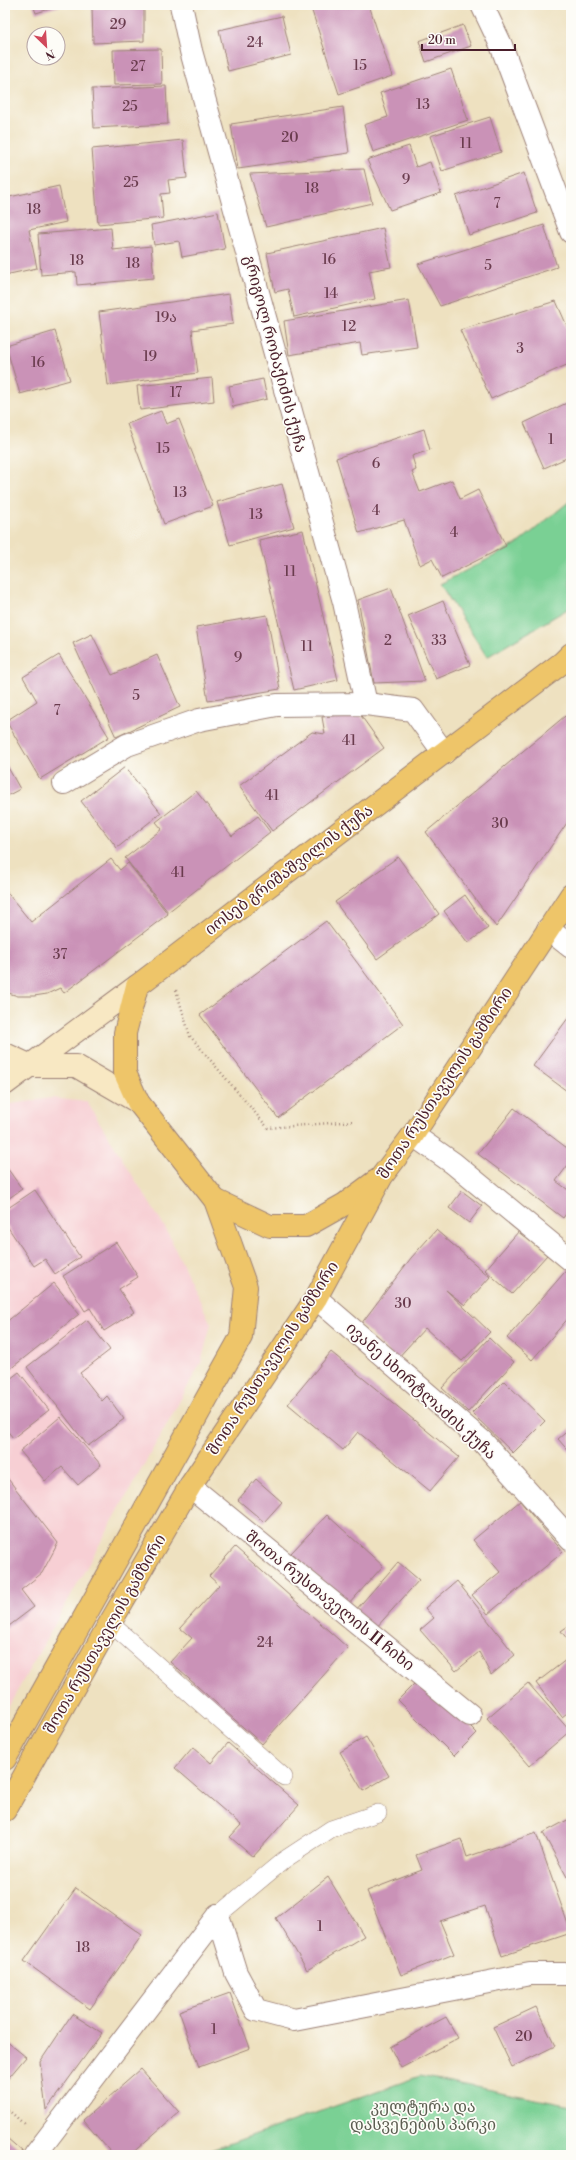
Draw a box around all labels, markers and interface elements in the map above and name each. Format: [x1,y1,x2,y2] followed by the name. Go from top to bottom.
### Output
[110,16,126,34] house number: 29
[26,26,66,66] north arrow
[422,26,515,52] scale bar
[428,33,456,48] text: 20 m
[247,34,263,52] house number: 24
[43,46,57,62] text: N
[353,57,367,75] house number: 15
[131,58,145,76] house number: 27
[416,96,430,114] house number: 13
[122,98,138,116] house number: 25
[281,129,299,147] house number: 20
[460,135,472,153] house number: 11
[402,171,410,189] house number: 9
[123,174,139,192] house number: 25
[305,180,319,198] house number: 18
[493,195,501,213] house number: 7
[27,201,41,219] house number: 18
[322,251,337,269] house number: 16
[70,252,84,270] house number: 18
[239,253,311,455] street label: გრიგოლ რობაქიძის ქუჩა
[126,255,140,273] house number: 18
[484,257,492,275] house number: 5
[324,285,338,303] house number: 14
[155,309,177,327] house number: 19ა
[342,318,356,336] house number: 12
[516,340,524,358] house number: 3
[143,348,157,366] house number: 19
[31,354,46,372] house number: 16
[170,384,182,402] house number: 17
[548,431,554,449] house number: 1
[156,440,170,458] house number: 15
[372,455,381,473] house number: 6
[173,484,187,502] house number: 13
[372,502,380,520] house number: 4
[249,506,263,524] house number: 13
[450,524,458,542] house number: 4
[284,563,296,581] house number: 11
[384,632,392,650] house number: 2
[431,632,447,650] house number: 33
[301,638,313,656] house number: 11
[234,649,242,667] house number: 9
[132,687,140,705] house number: 5
[53,702,61,720] house number: 7
[342,732,356,750] house number: 41
[265,787,279,805] house number: 41
[201,800,377,940] street label: იოსებ გრიშაშვილის ქუჩა
[491,815,509,833] house number: 30
[171,864,185,882] house number: 41
[53,946,67,964] house number: 37
[373,983,517,1183] street label: შოთა რუსთაველის გამზირი
[203,1257,343,1459] street label: შოთა რუსთაველის გამზირი
[394,1295,412,1313] house number: 30
[342,1318,500,1464] street label: ივანე სხირტლაძის ქუჩა
[241,1527,419,1675] street label: შოთა რუსთაველის II ჩიხი
[40,1531,170,1737] street label: შოთა რუსთაველის გამზირი
[257,1634,273,1652] house number: 24
[317,1918,323,1936] house number: 1
[76,1939,90,1957] house number: 18
[211,2021,217,2039] house number: 1
[515,2028,533,2046] house number: 20
[350,2097,496,2135] park label: კულტურა და დასვენების პარკი

